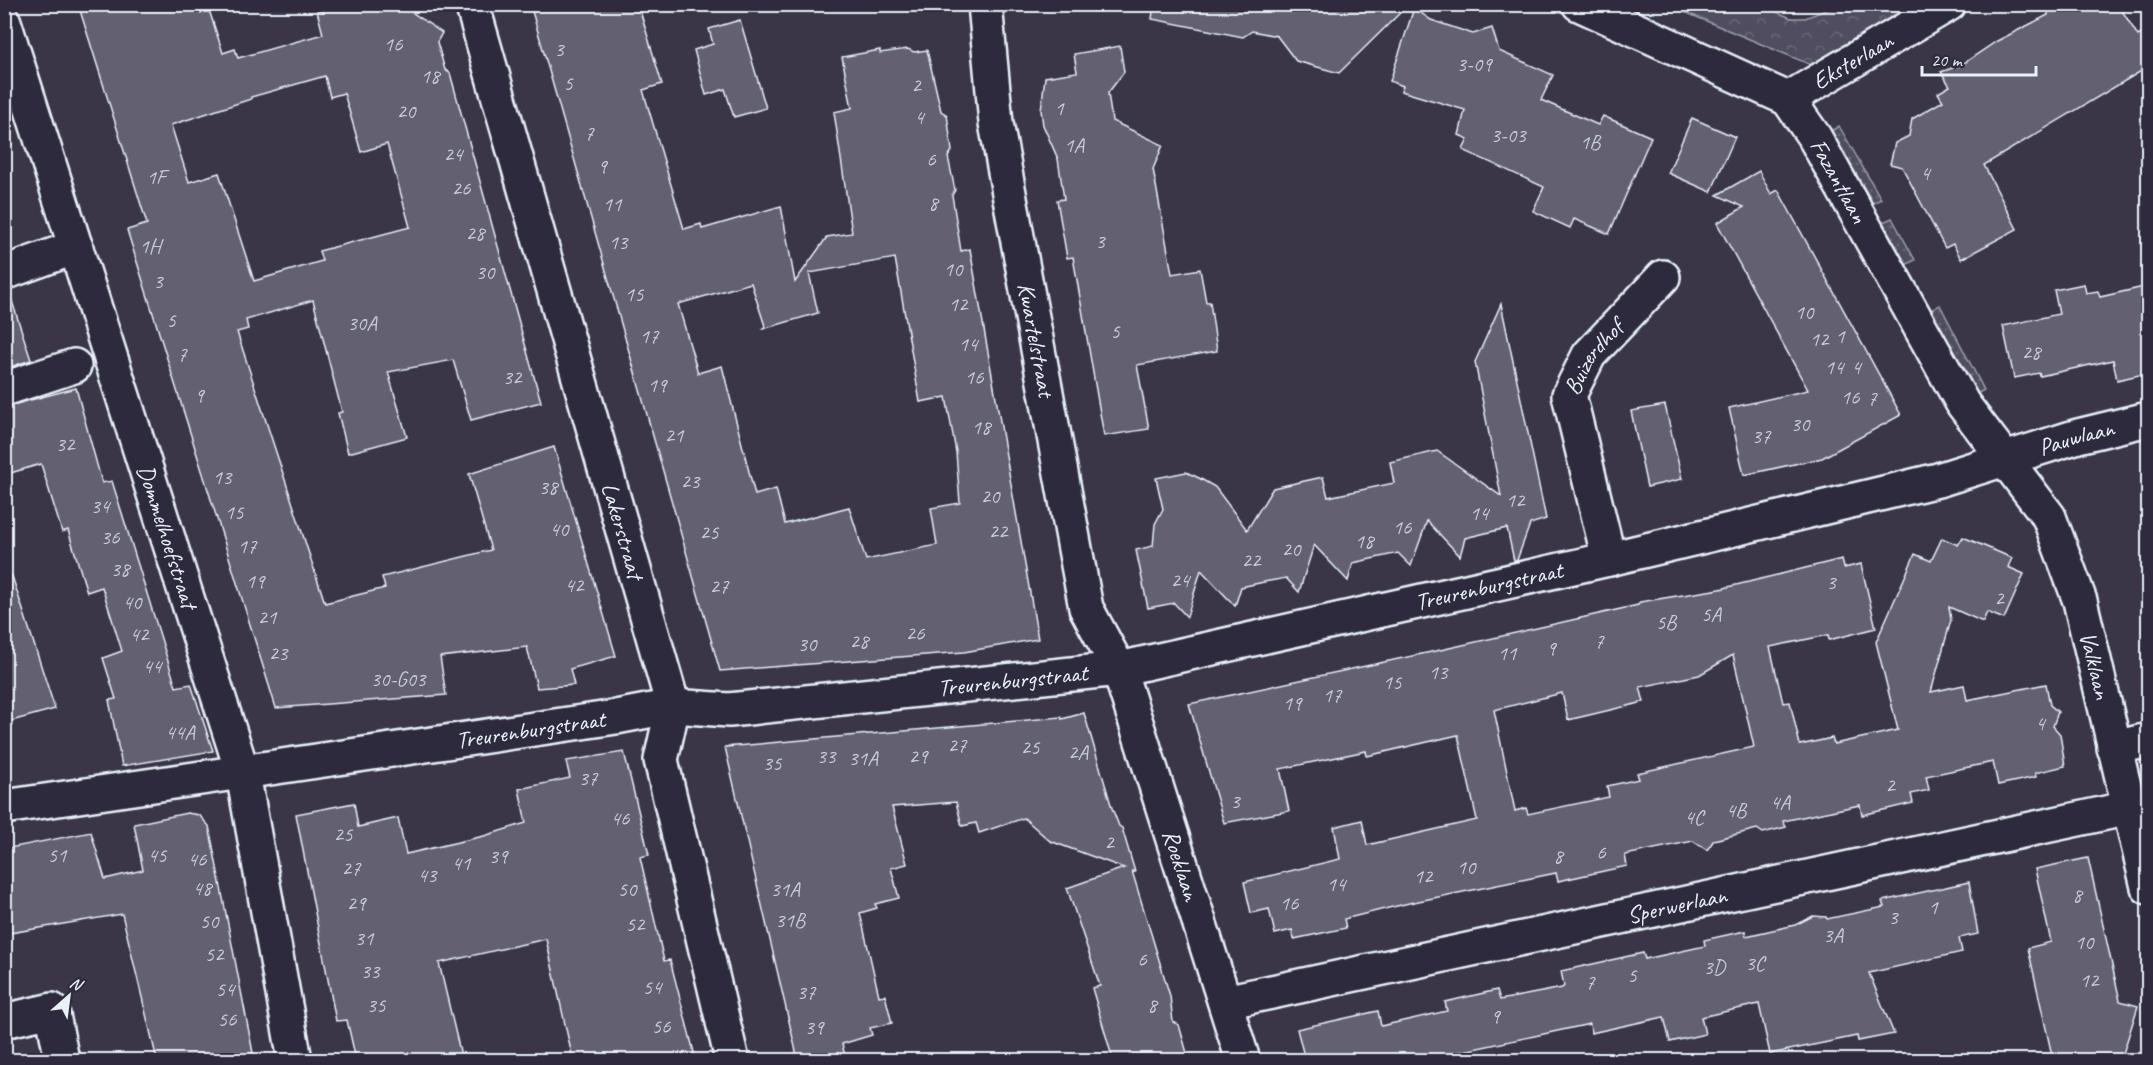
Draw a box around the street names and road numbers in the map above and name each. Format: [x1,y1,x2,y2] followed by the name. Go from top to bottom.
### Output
[1807,25,1899,96] street label: Eksterlaan
[1803,133,1874,228] street label: Fazantlaan
[1011,280,1062,401] street label: Kwartelstraat
[1557,310,1633,400] street label: Buizerdhof
[2035,413,2118,463] street label: Pauwlaan
[131,461,205,615] street label: Dommelhoefstraat
[595,479,652,585] street label: Lakerstraat
[1412,554,1567,617] street label: Treurenburgstraat
[2073,629,2118,703] street label: Valklaan
[936,657,1091,703] street label: Treurenburgstraat
[454,704,609,755] street label: Treurenburgstraat
[1156,826,1207,906] street label: Roeklaan
[1624,880,1731,930] street label: Sperwerlaan

